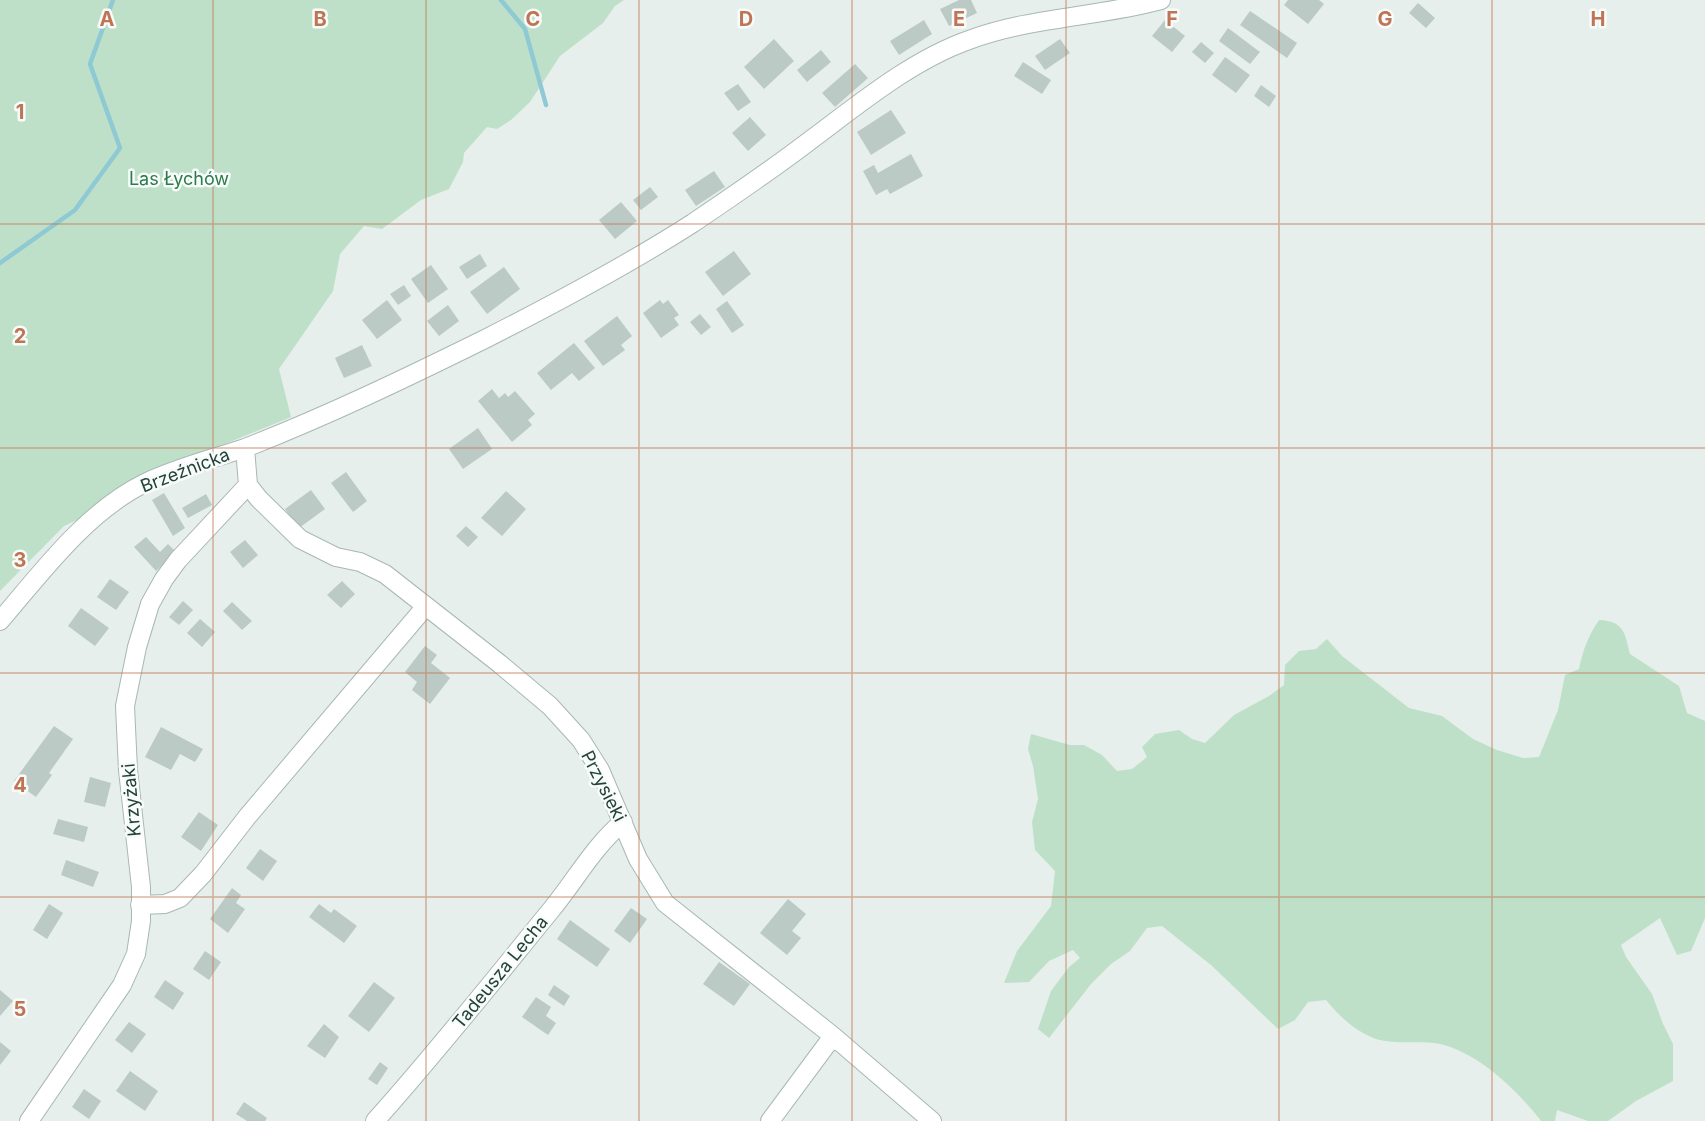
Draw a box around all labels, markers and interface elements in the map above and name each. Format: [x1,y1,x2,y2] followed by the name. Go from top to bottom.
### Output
[100,7,115,31] text: A
[313,7,327,31] text: B
[526,7,540,31] text: C
[739,7,753,31] text: D
[953,7,965,31] text: E
[1166,7,1178,31] text: F
[1377,7,1393,31] text: G
[1591,7,1605,31] text: H
[16,100,24,124] text: 1
[129,168,229,189] park label: Las Łychów
[14,324,26,348] text: 2
[138,443,232,497] street label: Brzeźnicka
[14,548,26,572] text: 3
[577,747,631,825] street label: Przysieki
[117,763,145,837] street label: Krzyżaki
[13,773,27,797] text: 4
[448,911,552,1033] street label: Tadeusza Lecha
[14,997,26,1021] text: 5

